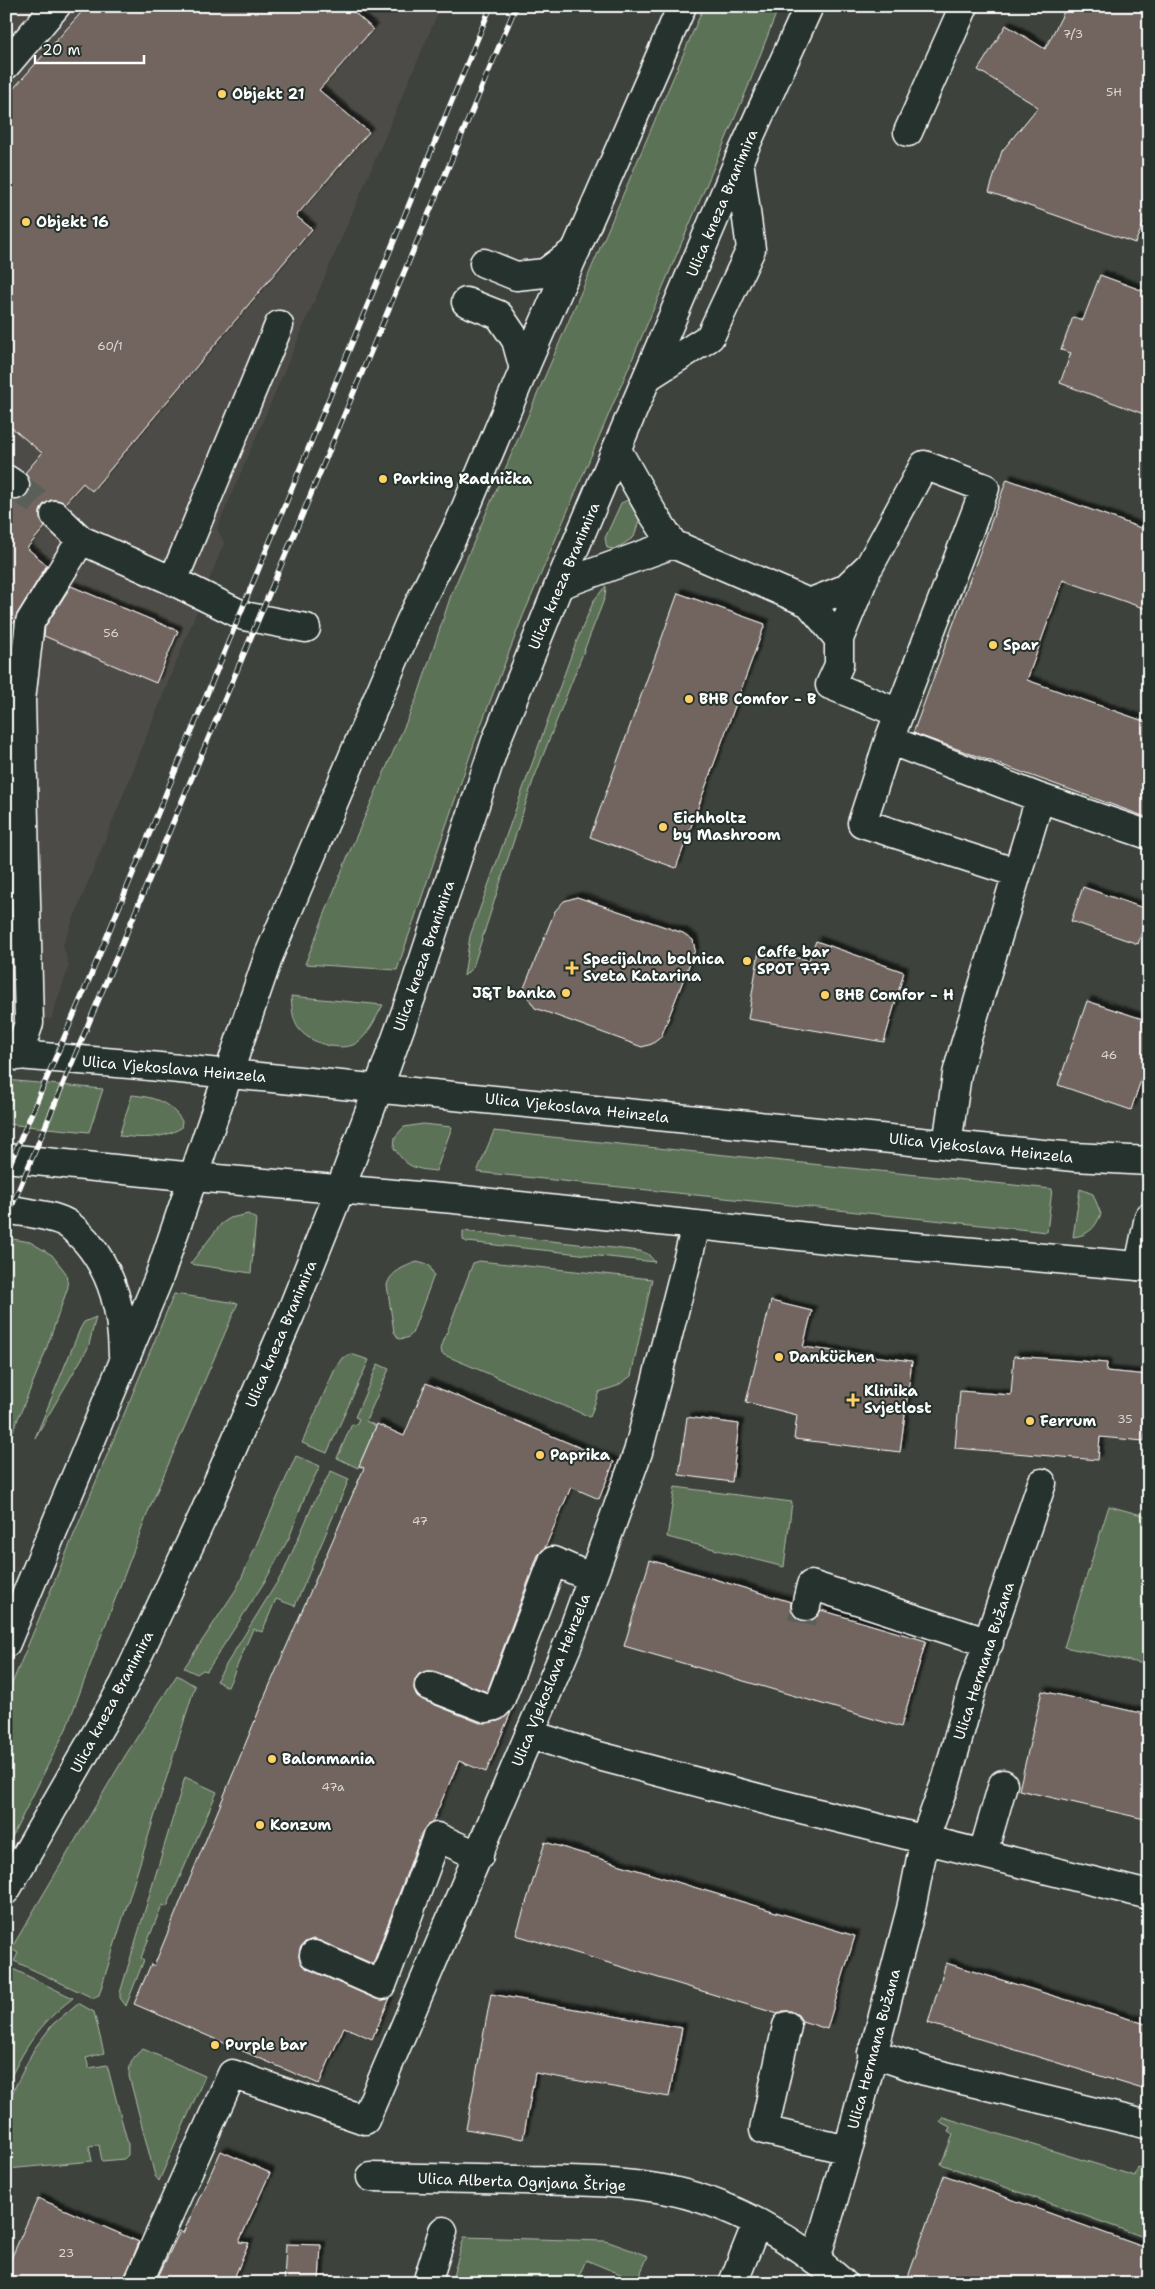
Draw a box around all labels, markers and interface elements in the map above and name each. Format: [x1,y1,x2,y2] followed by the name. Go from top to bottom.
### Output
[1063,26,1083,42] house number: 7/3
[35,32,144,64] scale bar
[42,40,81,60] text: 20 m
[232,84,305,104] place label: Objekt 21
[1106,84,1122,100] house number: 5H
[216,88,228,100] marker: Objekt 21
[682,126,762,280] street label: Ulica kneza Branimira
[36,212,109,232] place label: Objekt 16
[20,216,32,228] marker: Objekt 16
[97,338,123,354] house number: 60/1
[393,469,533,489] place label: Parking Radnička
[377,473,389,485] marker: Parking Radnička
[524,499,604,653] street label: Ulica kneza Branimira
[103,625,119,641] house number: 56
[1003,635,1039,655] place label: Spar
[987,639,999,651] marker: Spar
[699,689,816,709] place label: BHB Comfor - B
[683,693,695,705] marker: BHB Comfor - B
[673,808,781,845] place label: Eichholtz by Mashroom
[657,821,669,833] marker: Eichholtz by Mashroom
[389,877,459,1034] street label: Ulica kneza Branimira
[757,942,831,979] place label: Caffe bar SPOT 777
[583,949,725,986] place label: Specijalna bolnica Sveta Katarina
[741,955,753,967] marker: Caffe bar SPOT 777
[565,961,579,975] marker: Specijalna bolnica Sveta Katarina
[472,983,557,1003] place label: J&T banka
[835,985,954,1005] place label: BHB Comfor - H
[560,987,572,999] marker: J&T banka
[819,989,831,1001] marker: BHB Comfor - H
[1101,1047,1117,1063] house number: 46
[81,1051,268,1087] street label: Ulica Vjekoslava Heinzela
[484,1088,671,1128] street label: Ulica Vjekoslava Heinzela
[888,1128,1075,1168] street label: Ulica Vjekoslava Heinzela
[241,1257,321,1411] street label: Ulica kneza Branimira
[789,1347,875,1367] place label: Danküchen
[773,1351,785,1363] marker: Danküchen
[864,1381,931,1418] place label: Klinika Svjetlost
[846,1393,860,1407] marker: Klinika Svjetlost
[1040,1411,1096,1431] place label: Ferrum
[1117,1411,1133,1427] house number: 35
[1024,1415,1036,1427] marker: Ferrum
[550,1445,611,1465] place label: Paprika
[534,1449,546,1461] marker: Paprika
[412,1513,428,1529] house number: 47
[949,1579,1019,1743] street label: Ulica Hermana Bužana
[507,1590,595,1769] street label: Ulica Vjekoslava Heinzela
[66,1627,158,1777] street label: Ulica kneza Branimira
[282,1749,375,1769] place label: Balonmania
[266,1753,278,1765] marker: Balonmania
[322,1779,345,1795] house number: 47a
[270,1815,332,1835] place label: Konzum
[254,1819,266,1831] marker: Konzum
[843,1966,905,2131] street label: Ulica Hermana Bužana
[225,2035,307,2055] place label: Purple bar
[209,2039,221,2051] marker: Purple bar
[417,2167,627,2196] street label: Ulica Alberta Ognjana Štrige
[58,2245,74,2261] house number: 23

